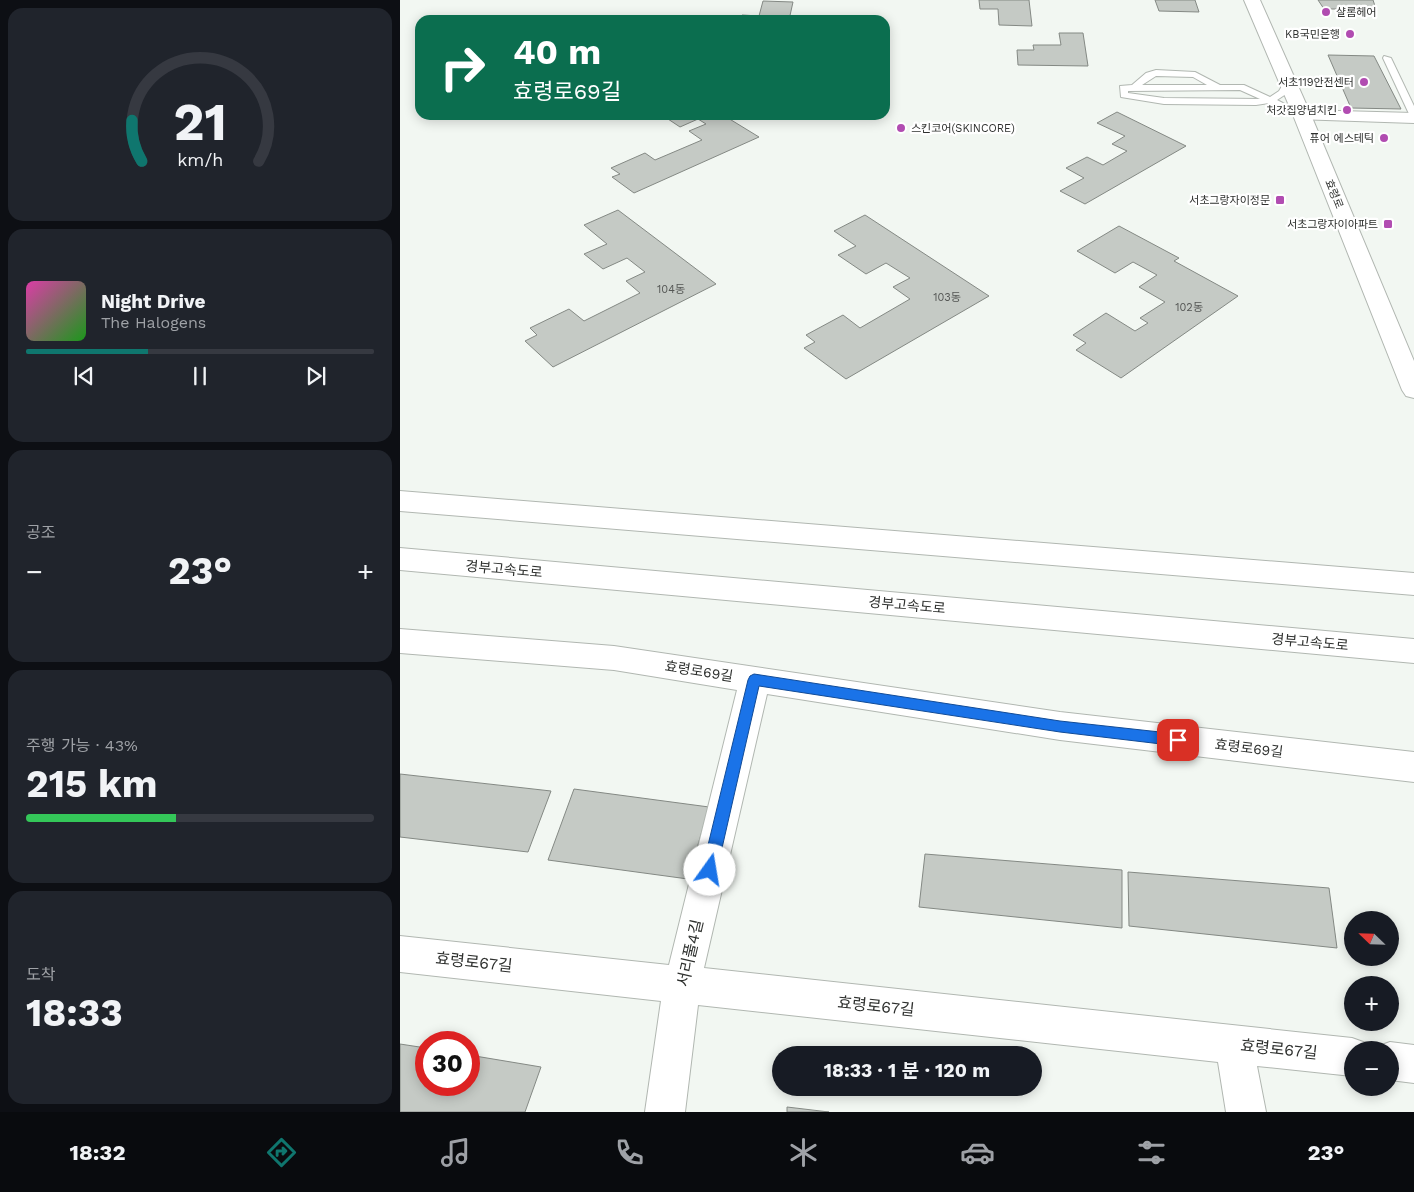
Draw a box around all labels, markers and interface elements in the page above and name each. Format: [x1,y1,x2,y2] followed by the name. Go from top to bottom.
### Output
[1320,6,1332,18] marker: 샬롬헤어
[1336,6,1376,19] place label: 샬롬헤어
[1285,28,1340,41] place label: KB국민은행
[1344,28,1356,40] marker: KB국민은행
[513,31,601,73] text: 40 m
[430,35,495,100] icon: right
[1278,76,1354,89] place label: 서초119안전센터
[1358,76,1370,88] marker: 서초119안전센터
[513,79,621,104] text: 효령로69길
[173,92,227,153] text: 21
[1266,104,1337,117] place label: 처갓집양념치킨
[1341,104,1353,116] marker: 처갓집양념치킨
[895,122,907,134] marker: 스킨코어(SKINCORE)
[911,122,1015,135] place label: 스킨코어(SKINCORE)
[1310,132,1374,145] place label: 퓨어 에스테틱
[1378,132,1390,144] marker: 퓨어 에스테틱
[177,149,223,170] text: km/h
[1322,177,1346,211] street label: 효령로
[1189,194,1270,207] place label: 서초그랑자이정문
[1274,194,1286,206] marker: 서초그랑자이정문
[1287,218,1378,231] place label: 서초그랑자이아파트
[1382,218,1394,230] marker: 서초그랑자이아파트
[657,283,685,296] house number: 104동
[101,290,206,313] text: Night Drive
[933,291,961,304] house number: 103동
[1175,301,1203,314] house number: 102동
[101,313,206,332] text: The Halogens
[70,362,98,390] icon: previous
[186,362,214,390] icon: pause
[302,362,330,390] icon: next
[26,523,55,542] text: 공조
[168,549,232,593] text: 23°
[26,555,43,588] text: −
[357,555,374,588] text: +
[465,558,543,580] street label: 경부고속도로
[868,594,946,616] street label: 경부고속도로
[1271,631,1349,653] street label: 경부고속도로
[664,658,734,684] street label: 효령로69길
[1157,719,1199,761] pin
[1164,726,1192,754] icon: arrive
[26,736,138,755] text: 주행 가능 · 43%
[1214,736,1284,760] street label: 효령로69길
[26,762,157,806] text: 215 km
[683,843,735,895] position arrow
[1344,911,1399,966] north arrow
[1344,911,1399,1096] map controls
[673,917,707,989] street label: 서리풀4길
[435,949,513,975] street label: 효령로67길
[26,965,55,984] text: 도착
[1344,976,1399,1031] button: +
[26,991,123,1035] text: 18:33
[837,993,915,1019] street label: 효령로67길
[415,1031,480,1096] speed limit sign: 30
[1240,1036,1318,1062] street label: 효령로67길
[1344,1041,1399,1096] button: −
[824,1059,990,1082] text: 18:33 · 1 분 · 120 m
[264,1135,299,1170] icon: directions
[438,1135,473,1170] icon: music
[612,1135,647,1170] icon: phone
[786,1135,821,1170] icon: climate
[960,1135,995,1170] icon: car
[1134,1135,1169,1170] icon: filters
[69,1140,126,1165] text: 18:32
[1307,1140,1344,1165] text: 23°

